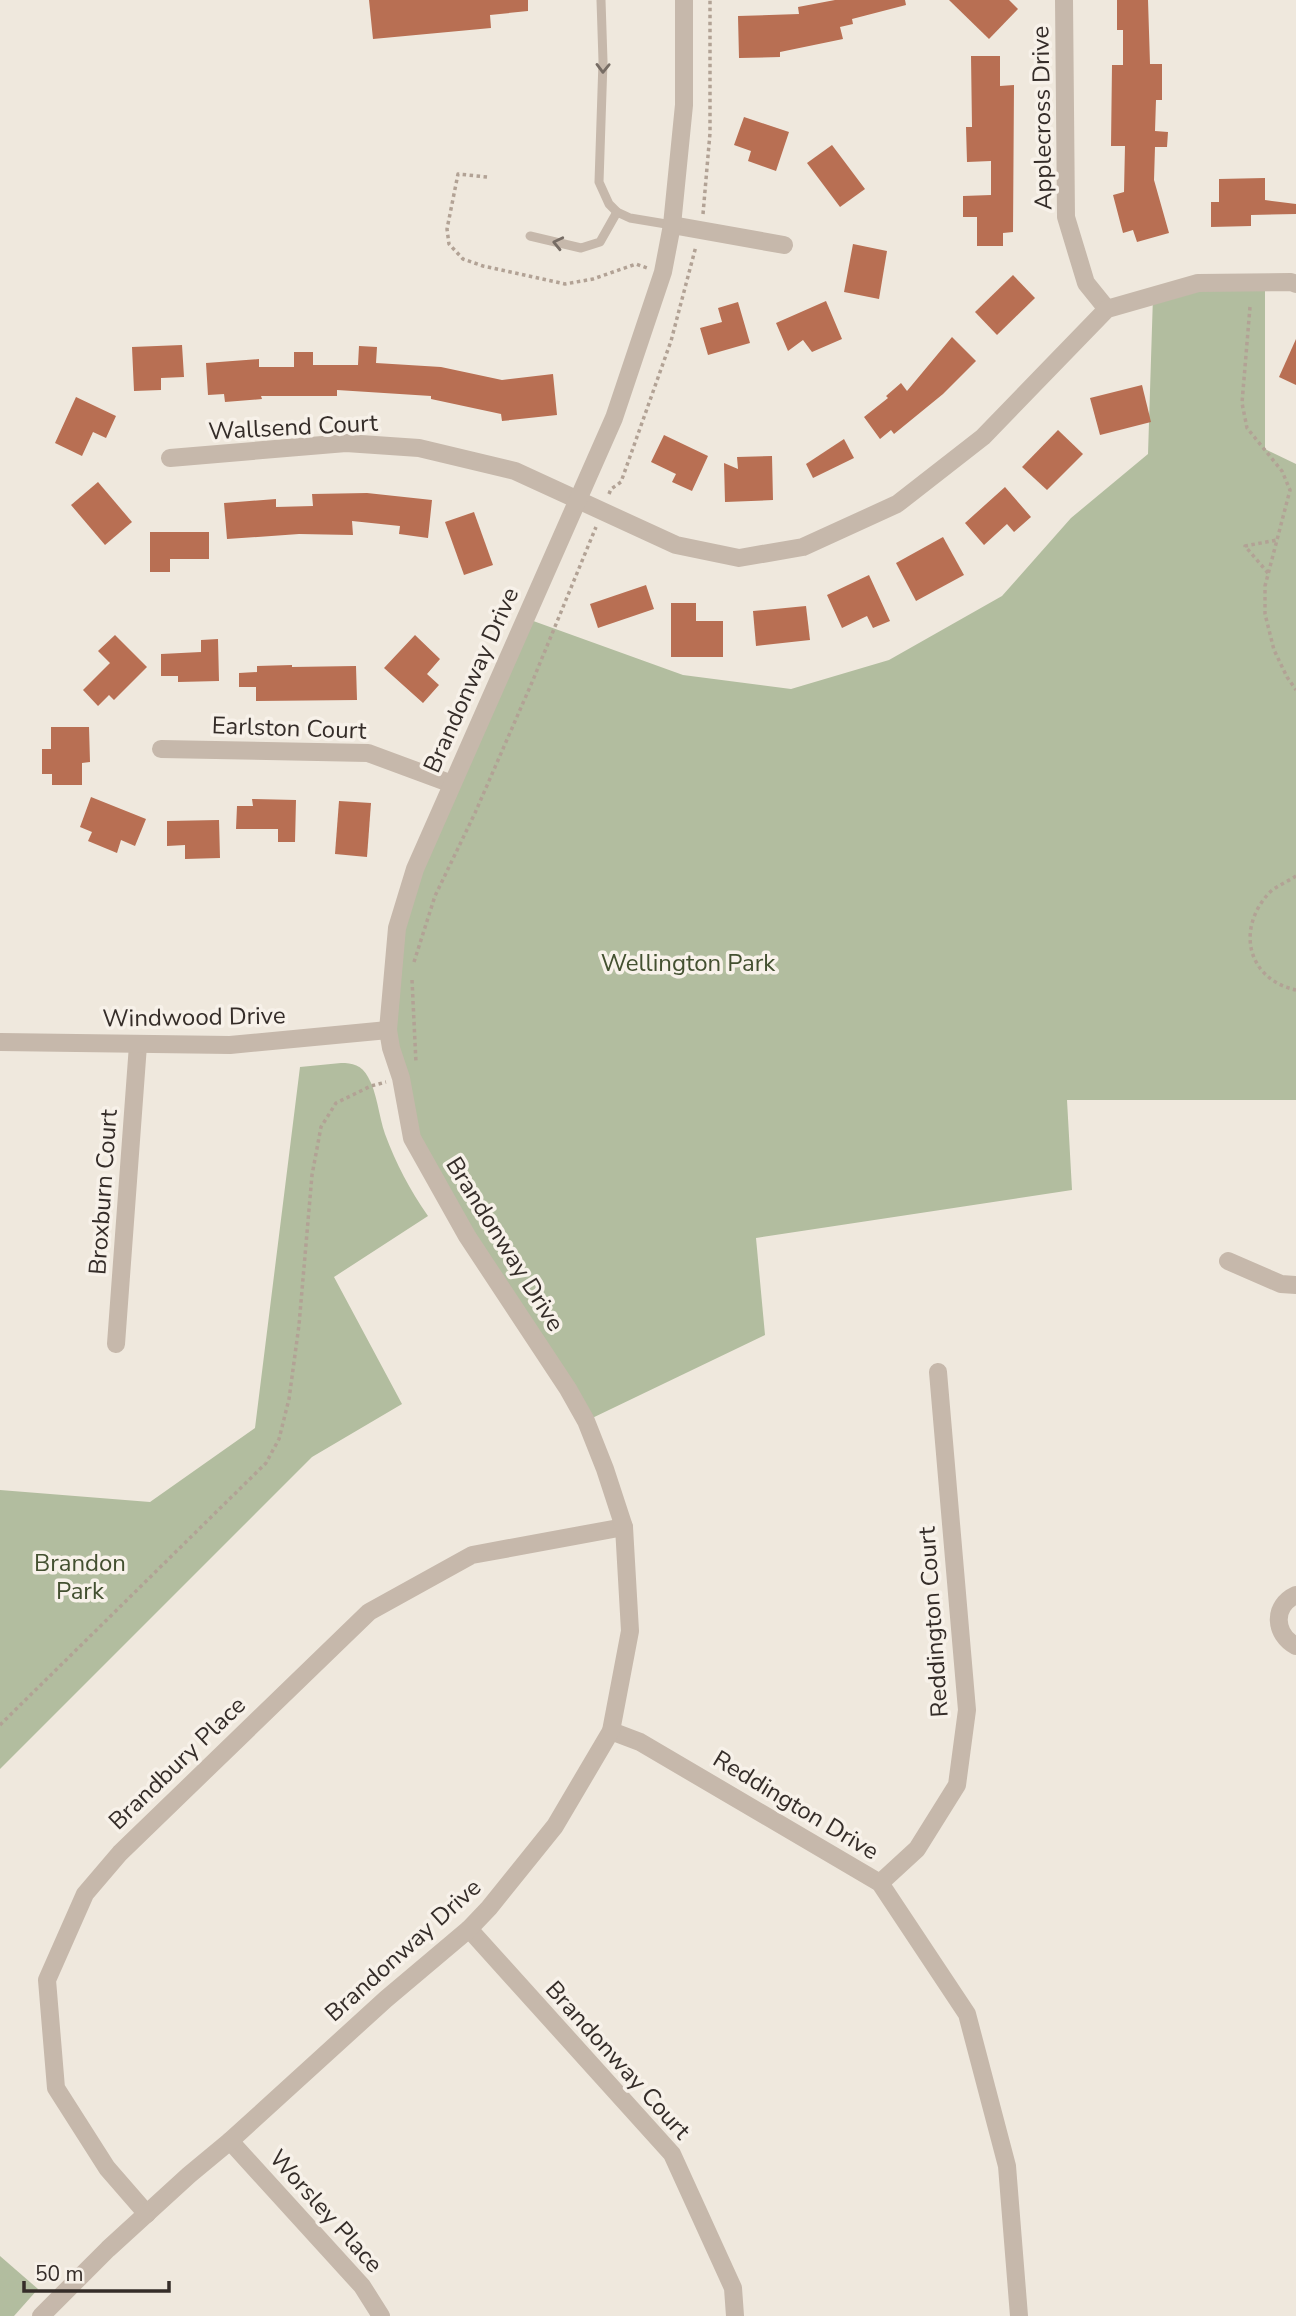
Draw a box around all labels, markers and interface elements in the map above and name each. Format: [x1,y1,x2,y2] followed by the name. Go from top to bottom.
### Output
[1024,26,1060,210] street label: Applecross Drive
[595,63,611,74] one-way arrow
[552,236,564,251] one-way arrow
[207,407,379,447] street label: Wallsend Court
[416,582,526,778] street label: Brandonway Drive
[211,709,367,747] street label: Earlston Court
[601,947,776,979] park label: Wellington Park
[102,999,286,1035] street label: Windwood Drive
[81,1108,125,1276] street label: Broxburn Court
[438,1151,572,1337] street label: Brandonway Drive
[910,1525,956,1718] street label: Reddington Court
[34,1547,126,1607] park label: Brandon Park
[102,1689,252,1837] street label: Brandbury Place
[707,1743,885,1867] street label: Reddington Drive
[318,1871,488,2029] street label: Brandonway Drive
[538,1974,698,2146] street label: Brandonway Court
[262,2143,390,2279] street label: Worsley Place
[24,2250,170,2294] scale bar
[35,2260,84,2288] text: 50 m

